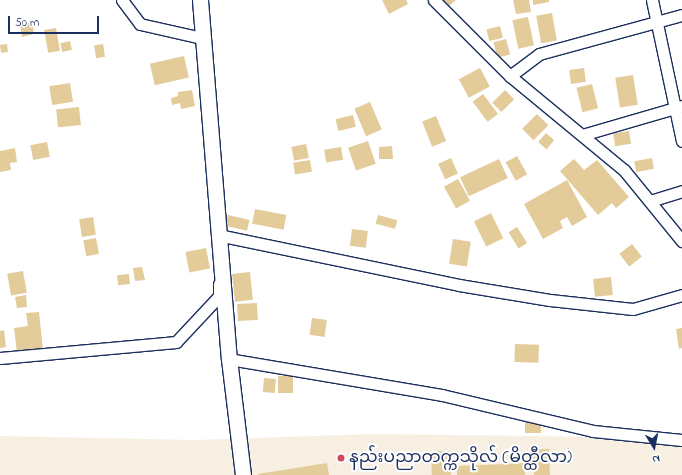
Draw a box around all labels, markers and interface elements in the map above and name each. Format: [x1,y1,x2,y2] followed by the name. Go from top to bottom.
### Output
[10,8,101,34] scale bar
[15,14,39,32] text: 50 m
[634,427,674,467] north arrow
[349,448,572,468] place label: နည်းပညာတက္ကသိုလ် (မိတ္ထီလာ)
[651,450,661,467] text: N
[336,453,346,463] marker: နည်းပညာတက္ကသိုလ် (မိတ္ထီလာ)

